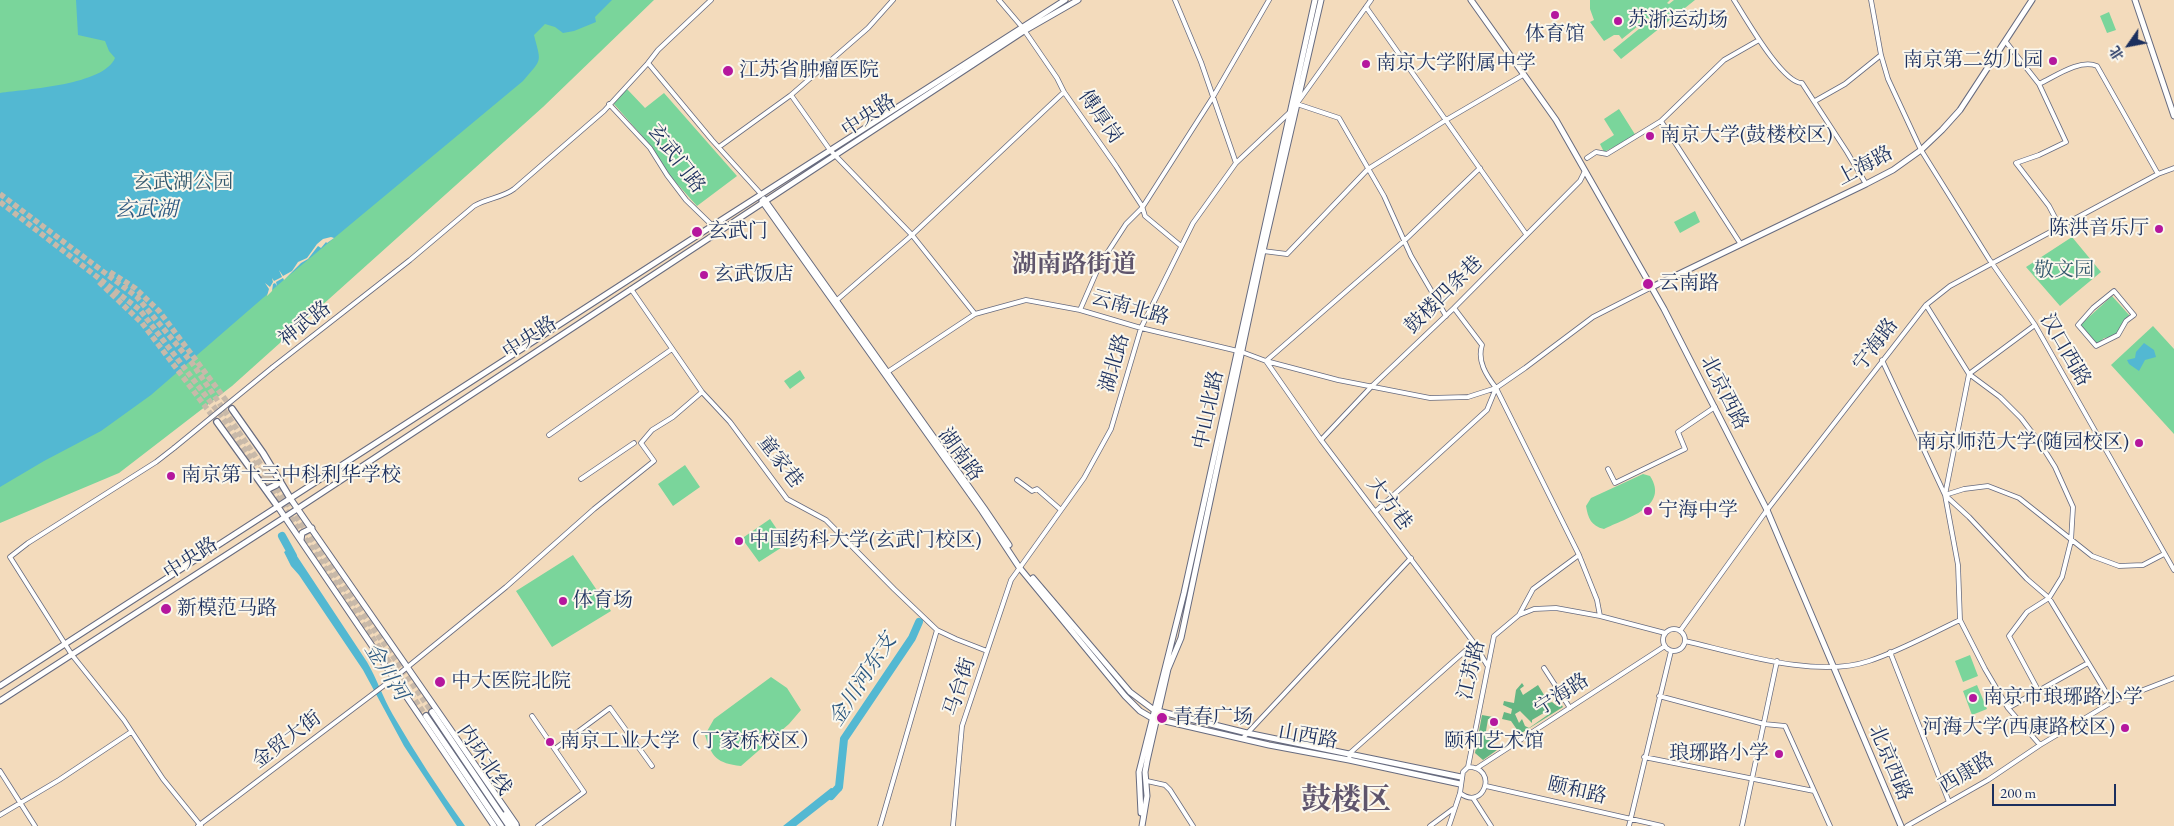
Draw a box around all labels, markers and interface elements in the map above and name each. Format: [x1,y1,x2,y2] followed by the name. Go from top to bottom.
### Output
[1549,9,1561,21] marker: 体育馆
[1628,9,1728,33] place label: 苏浙运动场
[1612,15,1624,27] marker: 苏浙运动场
[2104,20,2154,70] north arrow
[1525,23,1585,47] place label: 体育馆
[2105,42,2128,64] text: 北
[1903,49,2043,73] place label: 南京第二幼儿园
[1376,52,1536,76] place label: 南京大学附属中学
[2047,55,2059,67] marker: 南京第二幼儿园
[1360,58,1372,70] marker: 南京大学附属中学
[739,59,879,83] place label: 江苏省肿瘤医院
[721,64,735,78] marker: 江苏省肿瘤医院
[1073,86,1127,148] street label: 傅厚岗
[837,90,901,142] street label: 中央路
[642,120,710,198] street label: 玄武门路
[1660,124,1833,148] place label: 南京大学(鼓楼校区)
[1644,130,1656,142] marker: 南京大学(鼓楼校区)
[1833,141,1897,191] street label: 上海路
[133,171,233,195] park label: 玄武湖公园
[115,197,177,223] water label: 玄武湖
[2049,217,2149,241] place label: 陈洪音乐厅
[708,220,768,244] place label: 玄武门
[2153,223,2165,235] marker: 陈洪音乐厅
[690,225,704,239] marker: 玄武门
[1012,250,1136,280] district label: 湖南路街道
[1400,251,1488,339] street label: 鼓楼四条巷
[2034,259,2094,283] park label: 敬文园
[714,263,794,287] place label: 玄武饭店
[698,269,710,281] marker: 玄武饭店
[1659,272,1719,296] place label: 云南路
[1641,277,1655,291] marker: 云南路
[1088,285,1172,331] street label: 云南北路
[274,296,336,352] street label: 神武路
[2035,309,2095,391] street label: 汉口西路
[498,312,562,364] street label: 中央路
[1848,314,1904,376] street label: 宁海路
[1095,331,1135,395] street label: 湖北路
[1695,352,1753,434] street label: 北京西路
[1189,368,1229,452] street label: 中山北路
[933,424,987,486] street label: 湖南路
[752,431,808,493] street label: 童家巷
[1916,431,2129,455] place label: 南京师范大学(随园校区)
[2133,437,2145,449] marker: 南京师范大学(随园校区)
[181,464,401,488] place label: 南京第十三中科利华学校
[165,470,177,482] marker: 南京第十三中科利华学校
[1361,473,1417,535] street label: 大方巷
[1658,499,1738,523] place label: 宁海中学
[1642,505,1654,517] marker: 宁海中学
[749,529,982,553] place label: 中国药科大学(玄武门校区)
[159,533,223,585] street label: 中央路
[733,535,745,547] marker: 中国药科大学(玄武门校区)
[573,589,633,613] place label: 体育场
[557,595,569,607] marker: 体育场
[177,597,277,621] place label: 新模范马路
[159,602,173,616] marker: 新模范马路
[824,629,902,731] water label: 金川河东支
[1454,638,1490,702] street label: 江苏路
[359,639,413,705] water label: 金川河
[939,655,981,719] street label: 马台街
[1530,669,1594,721] street label: 宁海路
[451,670,571,694] place label: 中大医院北院
[433,675,447,689] marker: 中大医院北院
[1983,686,2143,710] place label: 南京市琅琊路小学
[1967,692,1979,704] marker: 南京市琅琊路小学
[248,706,326,774] street label: 金贸大街
[1173,706,1253,730] place label: 青春广场
[1155,711,1169,725] marker: 青春广场
[1488,716,1500,728] marker: 颐和艺术馆
[1922,716,2115,740] place label: 河海大学(西康路校区)
[452,720,516,800] street label: 内环北线
[1276,720,1340,754] street label: 山西路
[1863,721,1917,805] street label: 北京西路
[2119,722,2131,734] marker: 河海大学(西康路校区)
[560,730,820,754] place label: 南京工业大学（丁家桥校区）
[1444,730,1544,754] place label: 颐和艺术馆
[544,736,556,748] marker: 南京工业大学（丁家桥校区）
[1669,742,1769,766] place label: 琅琊路小学
[1935,747,1999,799] street label: 西康路
[1773,748,1785,760] marker: 琅琊路小学
[1545,773,1609,809] street label: 颐和路
[1994,774,2118,806] scale bar
[1301,783,1391,819] district label: 鼓楼区
[2000,783,2036,802] text: 200 m

